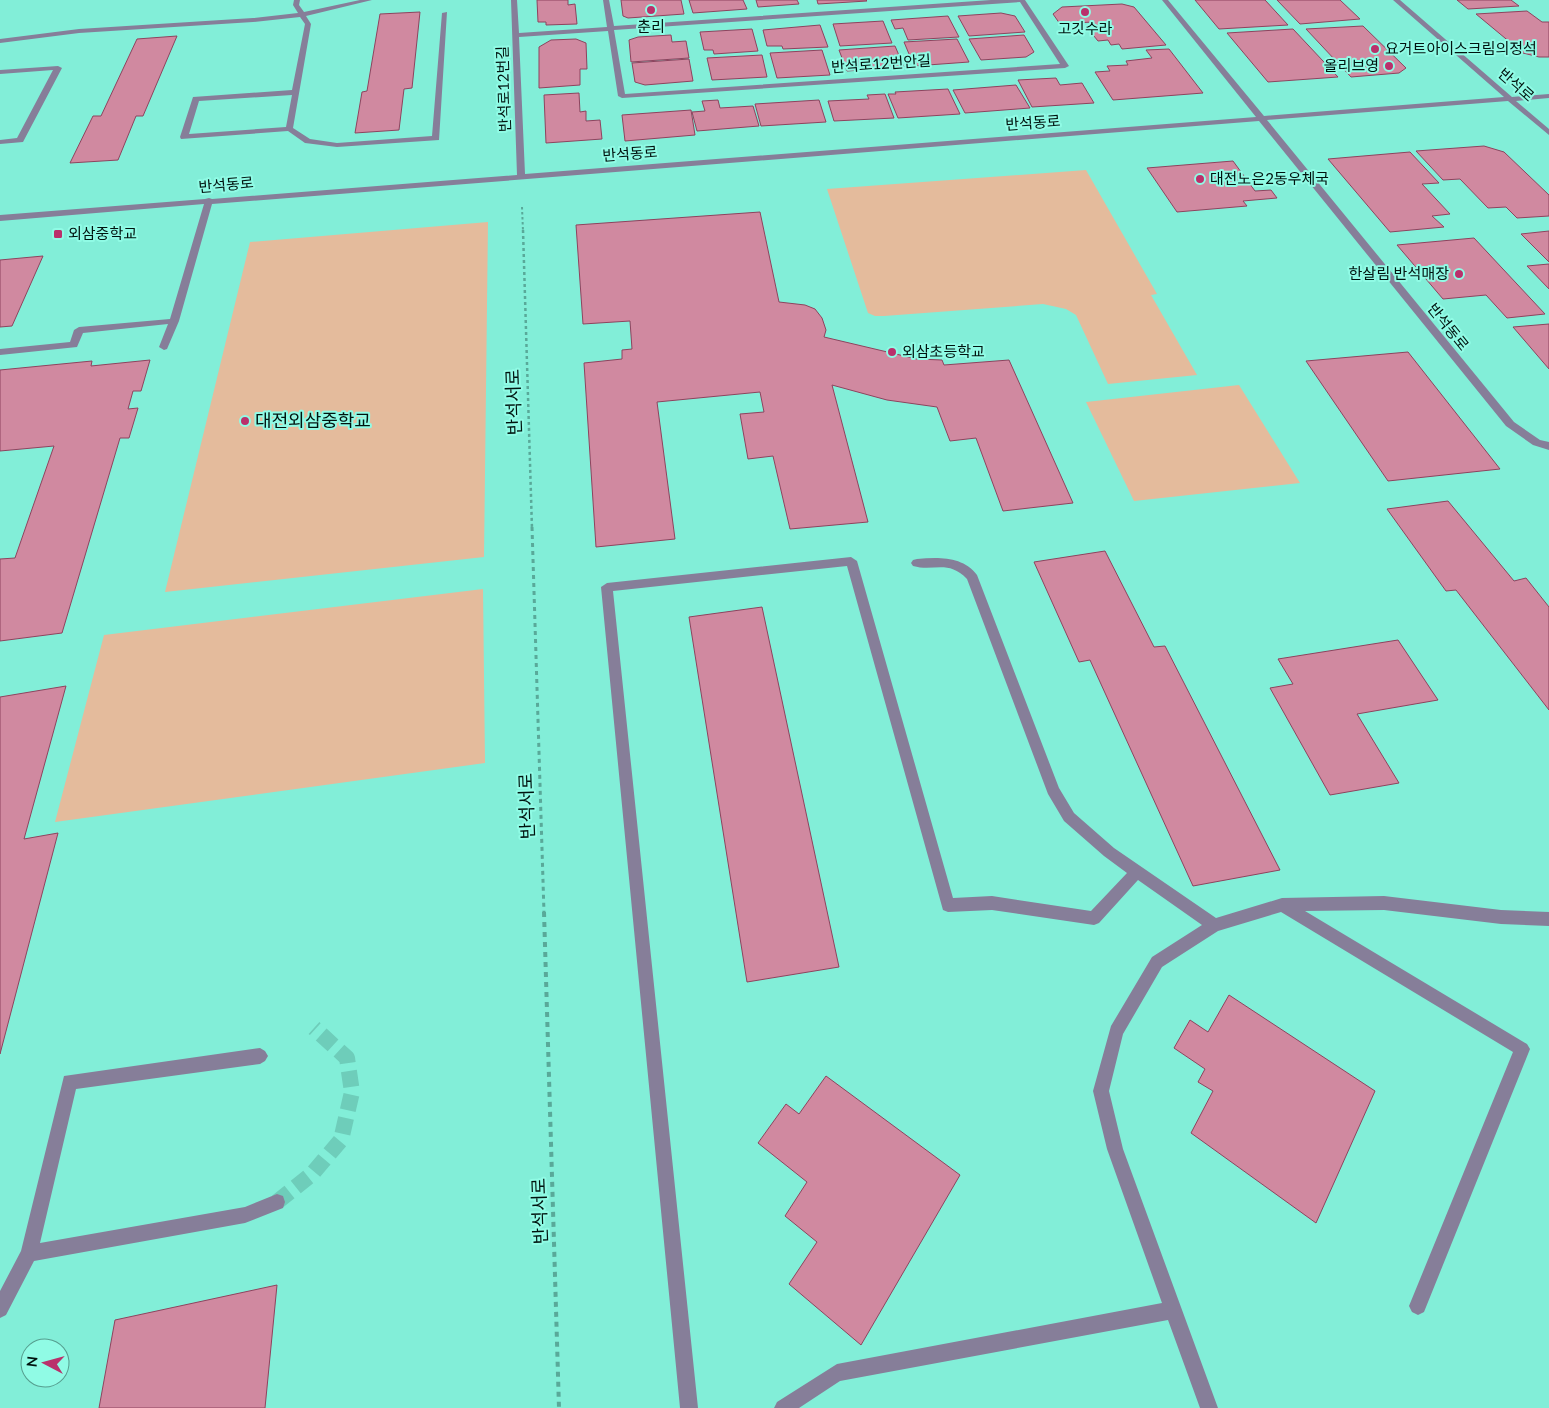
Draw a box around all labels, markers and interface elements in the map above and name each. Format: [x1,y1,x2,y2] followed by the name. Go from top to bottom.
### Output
[645,4,657,16] marker: 춘리
[1079,6,1091,18] marker: 고깃수라
[637,17,665,35] place label: 춘리
[1057,19,1113,37] place label: 고깃수라
[1385,39,1537,57] place label: 요거트아이스크림의정석
[1369,43,1381,55] marker: 요거트아이스크림의정석
[492,46,514,133] street label: 반석로12번길
[830,51,932,75] street label: 반석로12번안길
[1324,56,1379,74] place label: 올리브영
[1383,60,1395,72] marker: 올리브영
[1495,64,1538,105] street label: 반석로
[1005,111,1061,133] street label: 반석동로
[602,142,658,164] street label: 반석동로
[1210,169,1329,187] place label: 대전노은2동우체국
[198,173,254,195] street label: 반석동로
[1194,173,1206,185] marker: 대전노은2동우체국
[68,224,137,242] place label: 외삼중학교
[52,228,64,240] marker: 외삼중학교
[1349,264,1449,282] place label: 한살림 반석매장
[1453,268,1465,280] marker: 한살림 반석매장
[1424,299,1473,353] street label: 반석동로
[902,342,985,360] place label: 외삼초등학교
[886,346,898,358] marker: 외삼초등학교
[501,369,525,436] street label: 반석서로
[255,409,371,431] place label: 대전외삼중학교
[239,415,251,427] marker: 대전외삼중학교
[514,773,538,840] street label: 반석서로
[527,1178,551,1245] street label: 반석서로
[20,1338,70,1388] north arrow
[23,1355,41,1368] text: N

